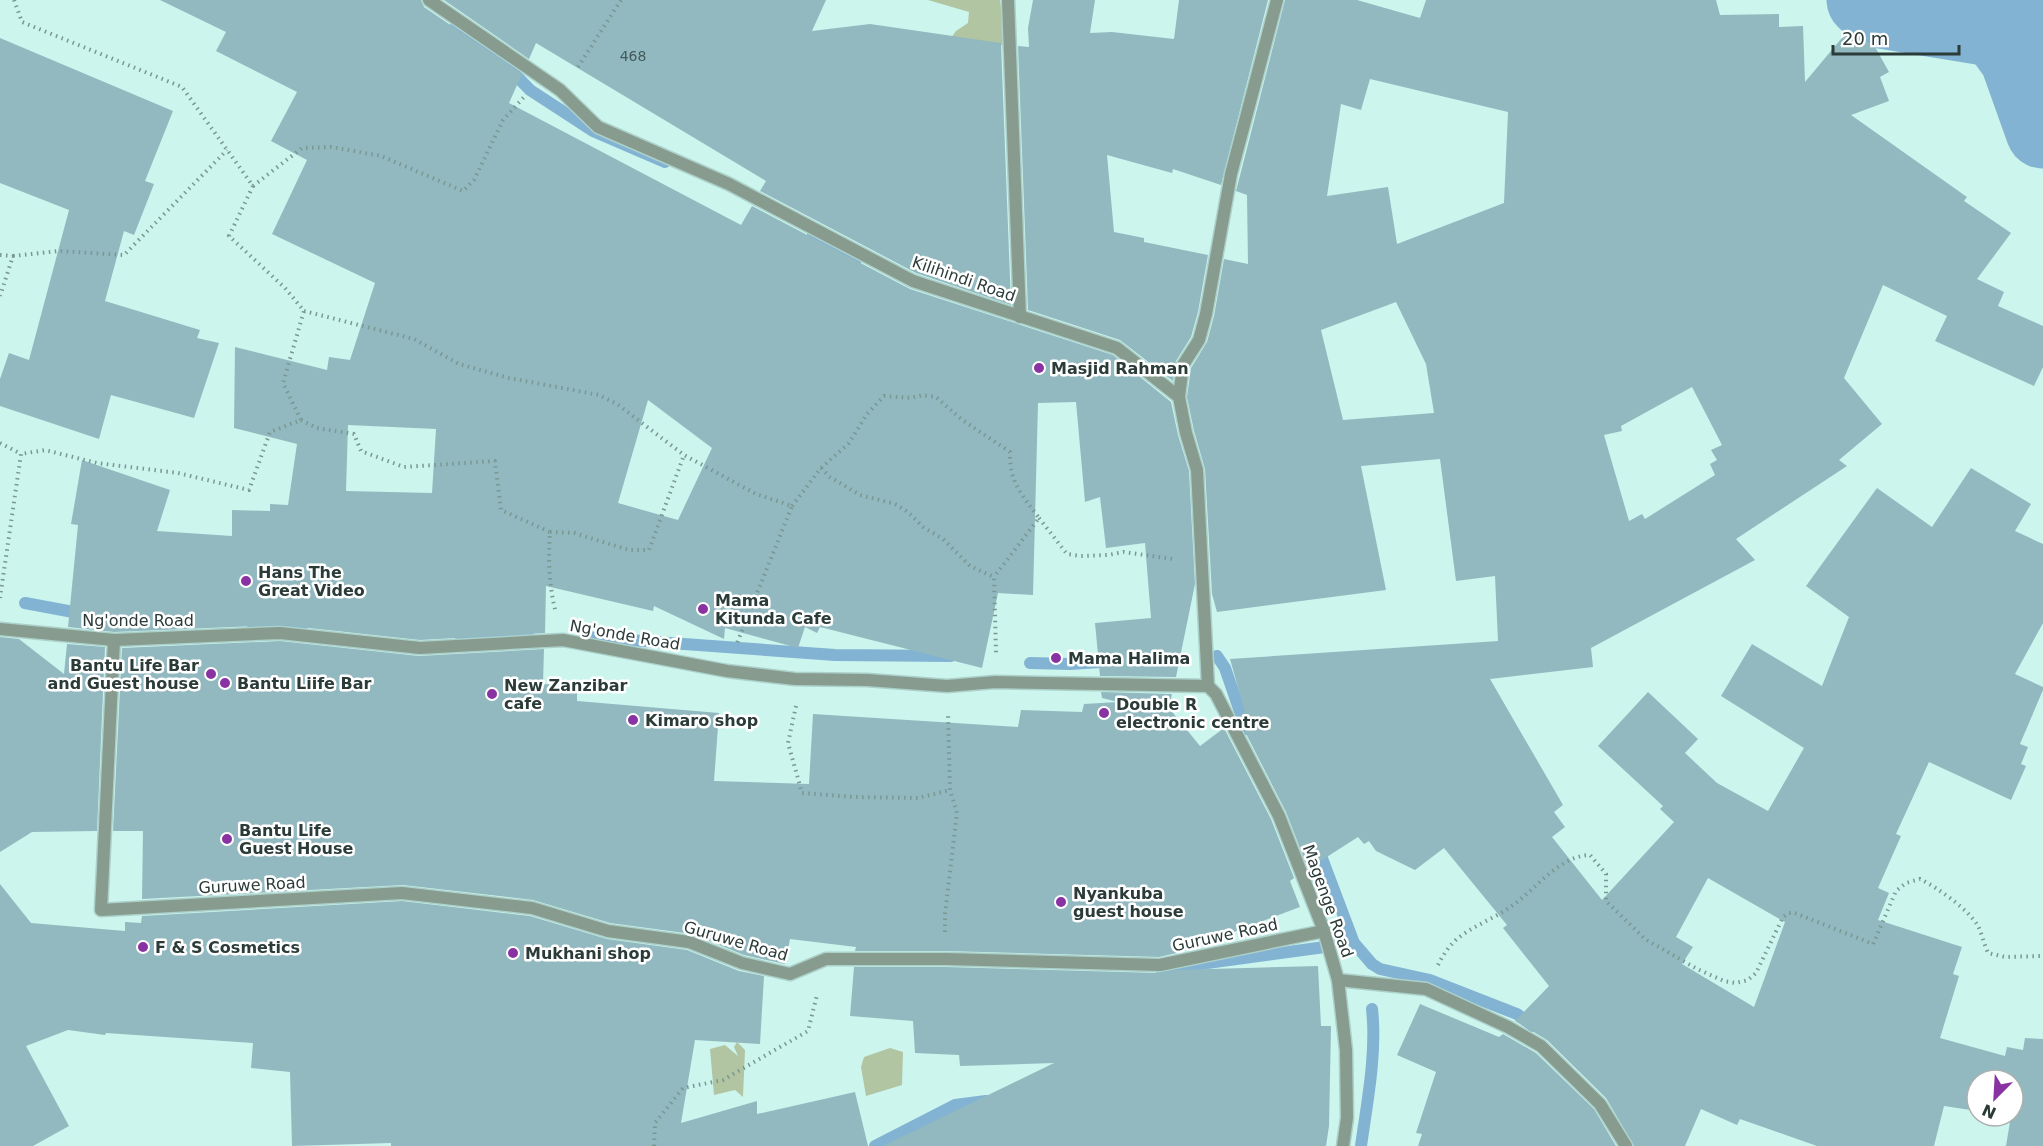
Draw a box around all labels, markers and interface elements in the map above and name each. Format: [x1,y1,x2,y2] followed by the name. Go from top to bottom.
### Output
[1833,18,1959,56] scale bar
[1842,28,1888,49] text: 20 m
[620,48,646,64] house number: 468
[910,252,1018,306] street label: Kilihindi Road
[1051,359,1189,378] place label: Masjid Rahman
[1032,361,1046,375] marker: Masjid Rahman
[258,563,365,600] place label: Hans The Great Video
[239,574,253,588] marker: Hans The Great Video
[715,591,832,628] place label: Mama Kitunda Cafe
[696,602,710,616] marker: Mama Kitunda Cafe
[82,611,194,630] street label: Ng'onde Road
[568,616,682,654] street label: Ng'onde Road
[1068,649,1190,668] place label: Mama Halima
[1049,651,1063,665] marker: Mama Halima
[48,656,199,693] place label: Bantu Life Bar and Guest house
[204,667,218,681] marker: Bantu Life Bar and Guest house
[237,674,372,693] place label: Bantu Liife Bar
[218,676,232,690] marker: Bantu Liife Bar
[504,676,627,713] place label: New Zanzibar cafe
[485,687,499,701] marker: New Zanzibar cafe
[1116,695,1269,732] place label: Double R electronic centre
[1097,706,1111,720] marker: Double R electronic centre
[645,711,758,730] place label: Kimaro shop
[626,713,640,727] marker: Kimaro shop
[239,821,353,858] place label: Bantu Life Guest House
[220,832,234,846] marker: Bantu Life Guest House
[1299,842,1357,960] street label: Magenge Road
[198,873,306,897] street label: Guruwe Road
[1073,884,1184,921] place label: Nyankuba guest house
[1054,895,1068,909] marker: Nyankuba guest house
[1170,915,1280,955] street label: Guruwe Road
[682,917,790,965] street label: Guruwe Road
[155,938,300,957] place label: F & S Cosmetics
[136,940,150,954] marker: F & S Cosmetics
[525,944,651,963] place label: Mukhani shop
[506,946,520,960] marker: Mukhani shop
[1965,1068,2025,1128] north arrow
[1979,1100,1999,1123] text: N

